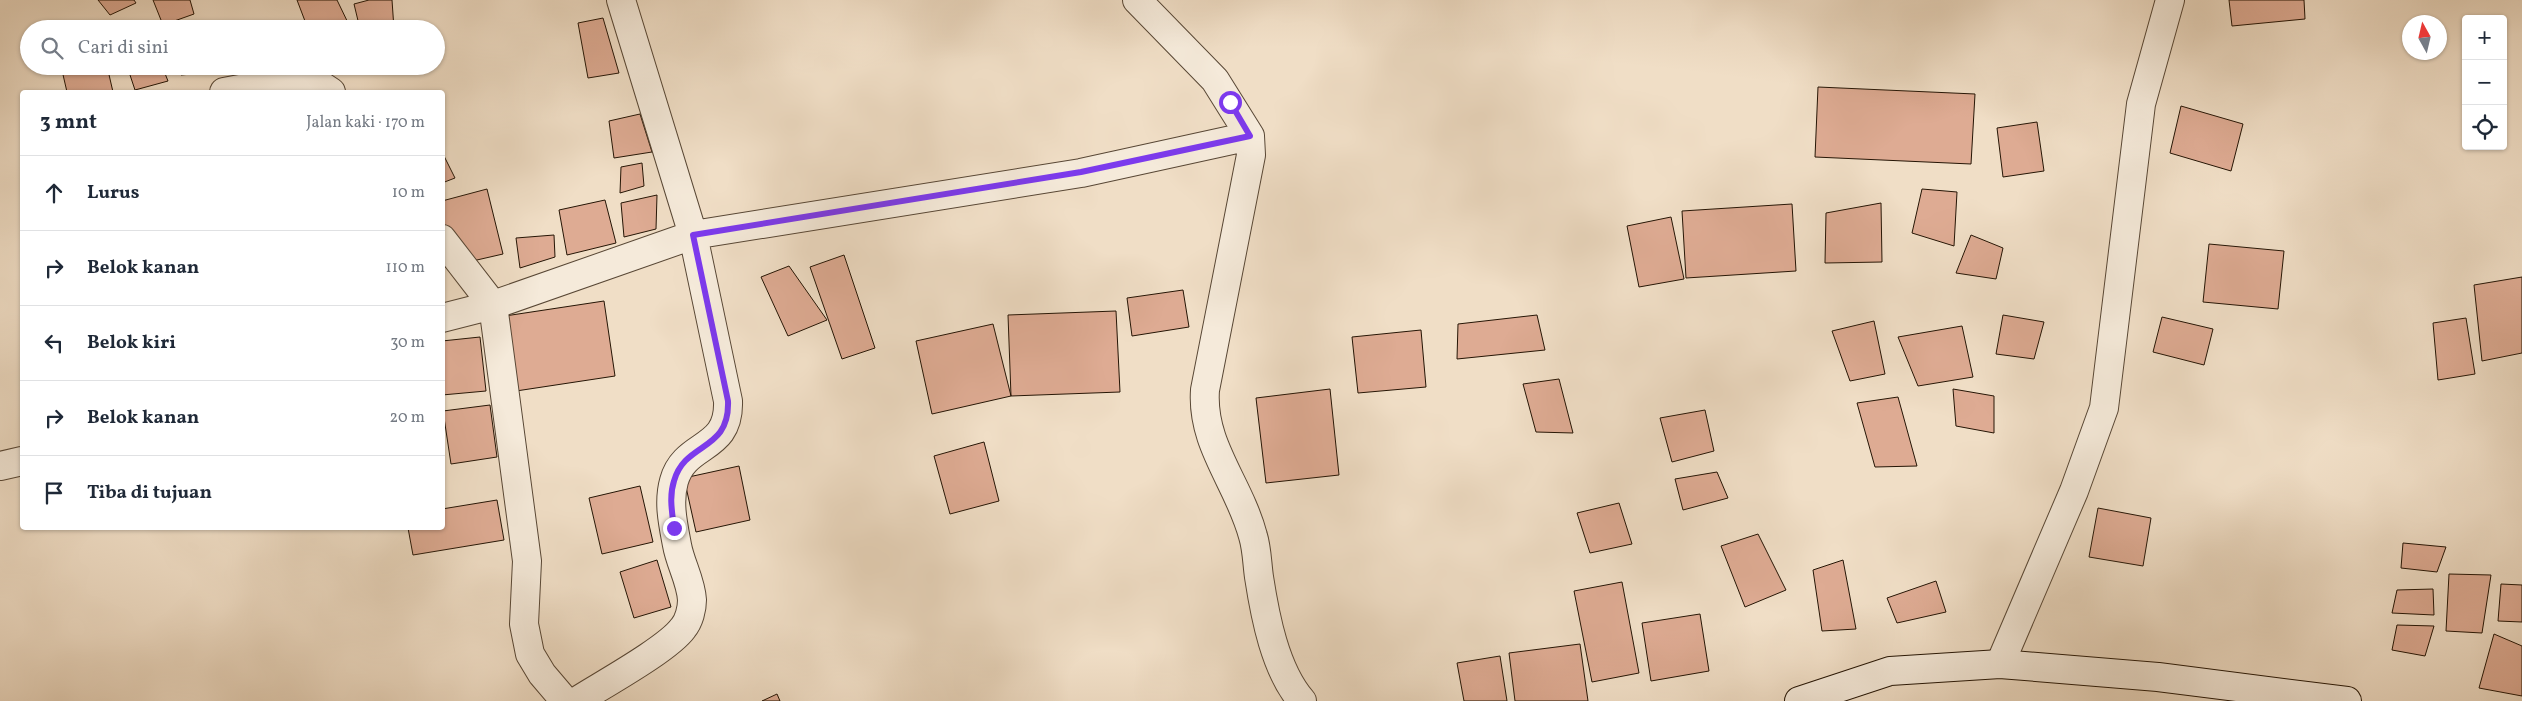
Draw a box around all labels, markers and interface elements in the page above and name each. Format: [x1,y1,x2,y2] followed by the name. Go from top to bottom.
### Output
[2402,15,2447,60] north arrow
[2462,15,2507,150] map controls
[2462,15,2507,60] button: +
[20,20,445,75] search box
[38,34,66,62] icon: search
[78,35,169,61] text: Cari di sini
[2462,60,2507,105] button: −
[1219,91,1242,114] route start
[2462,105,2507,150] button: locate
[40,108,97,137] text: 3 mnt
[306,112,425,134] text: Jalan kaki · 170 m
[40,179,68,207] icon: ahead
[87,180,139,206] text: Lurus
[392,182,425,204] text: 10 m
[40,254,68,282] icon: right
[87,255,199,281] text: Belok kanan
[386,257,425,279] text: 110 m
[40,329,68,357] icon: left
[87,330,176,356] text: Belok kiri
[390,332,425,354] text: 30 m
[40,404,68,432] icon: right
[87,405,199,431] text: Belok kanan
[390,407,425,429] text: 20 m
[40,479,68,507] icon: arrive
[87,480,212,506] text: Tiba di tujuan
[663,517,686,540] route end

